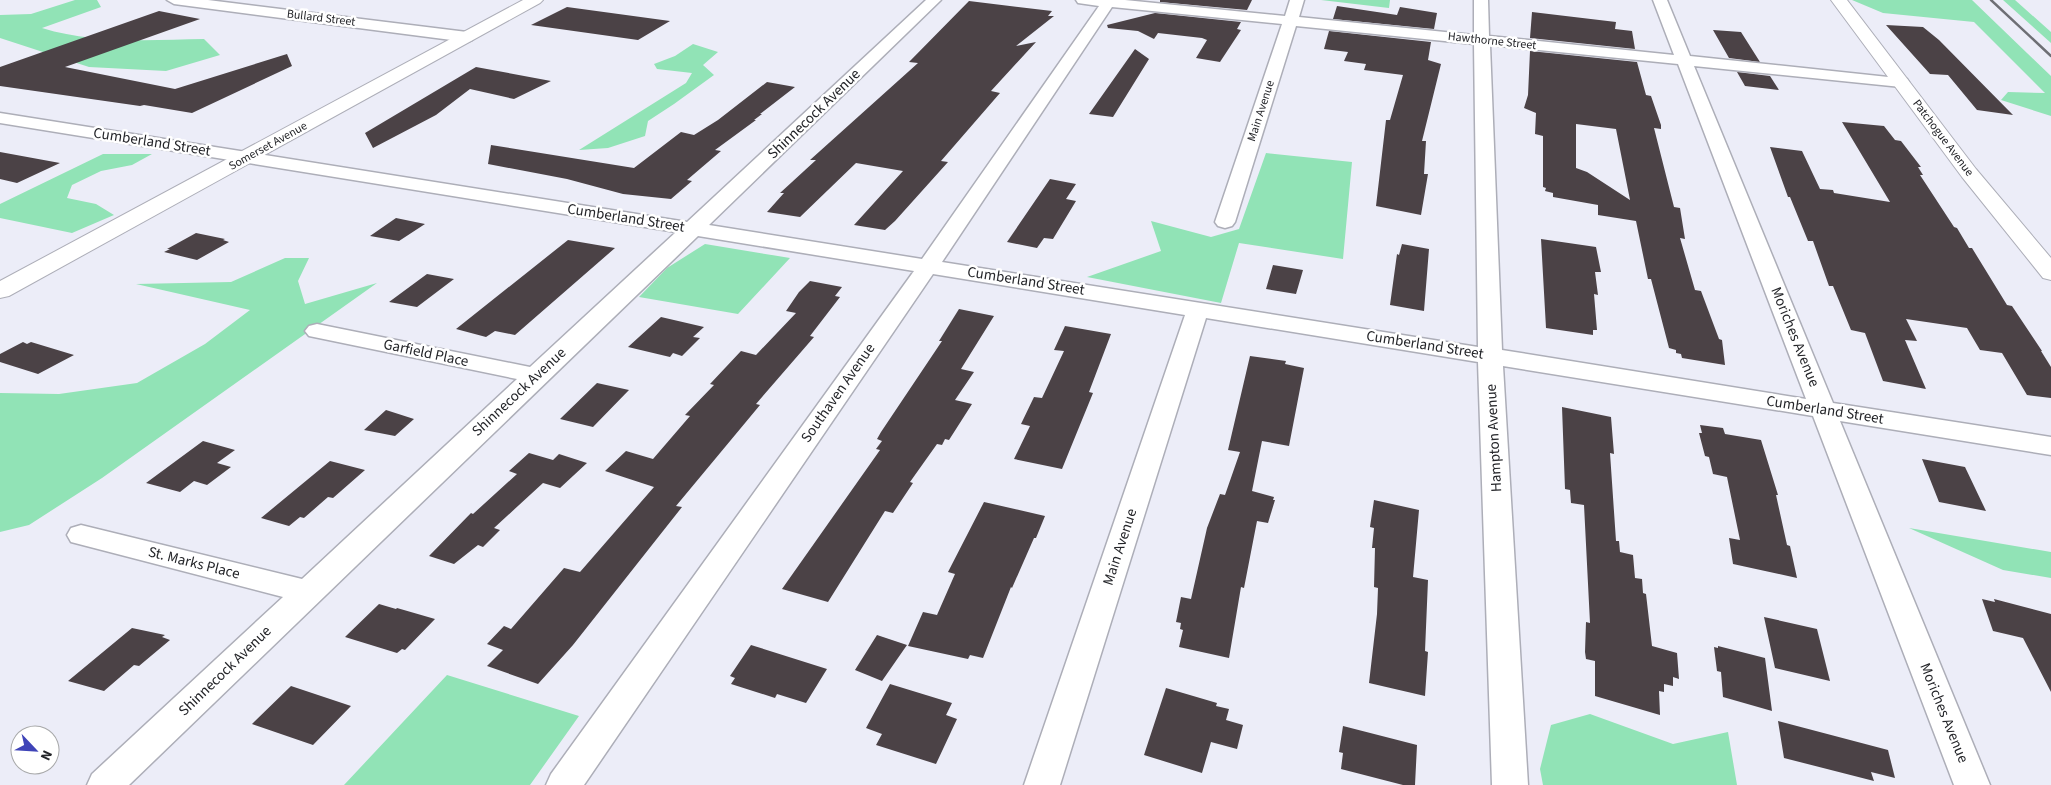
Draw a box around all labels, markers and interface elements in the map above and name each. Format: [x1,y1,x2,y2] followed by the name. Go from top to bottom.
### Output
[286,5,356,31] street label: Bullard Street
[1447,28,1537,54] street label: Hawthorne Street
[763,64,865,164] street label: Shinnecock Avenue
[1243,78,1279,144] street label: Main Avenue
[1908,96,1978,180] street label: Patchogue Avenue
[226,117,310,175] street label: Somerset Avenue
[92,122,212,162] street label: Cumberland Street
[566,198,686,238] street label: Cumberland Street
[966,261,1086,301] street label: Cumberland Street
[1765,284,1825,390] street label: Moriches Avenue
[1365,325,1485,365] street label: Cumberland Street
[381,334,471,372] street label: Garfield Place
[796,339,880,447] street label: Southaven Avenue
[467,343,571,441] street label: Shinnecock Avenue
[1481,383,1507,493] street label: Hampton Avenue
[1765,390,1885,430] street label: Cumberland Street
[1098,506,1142,588] street label: Main Avenue
[146,541,242,585] street label: St. Marks Place
[174,621,276,721] street label: Shinnecock Avenue
[1914,660,1974,766] street label: Moriches Avenue
[10,725,60,775] north arrow
[35,747,57,764] text: N

